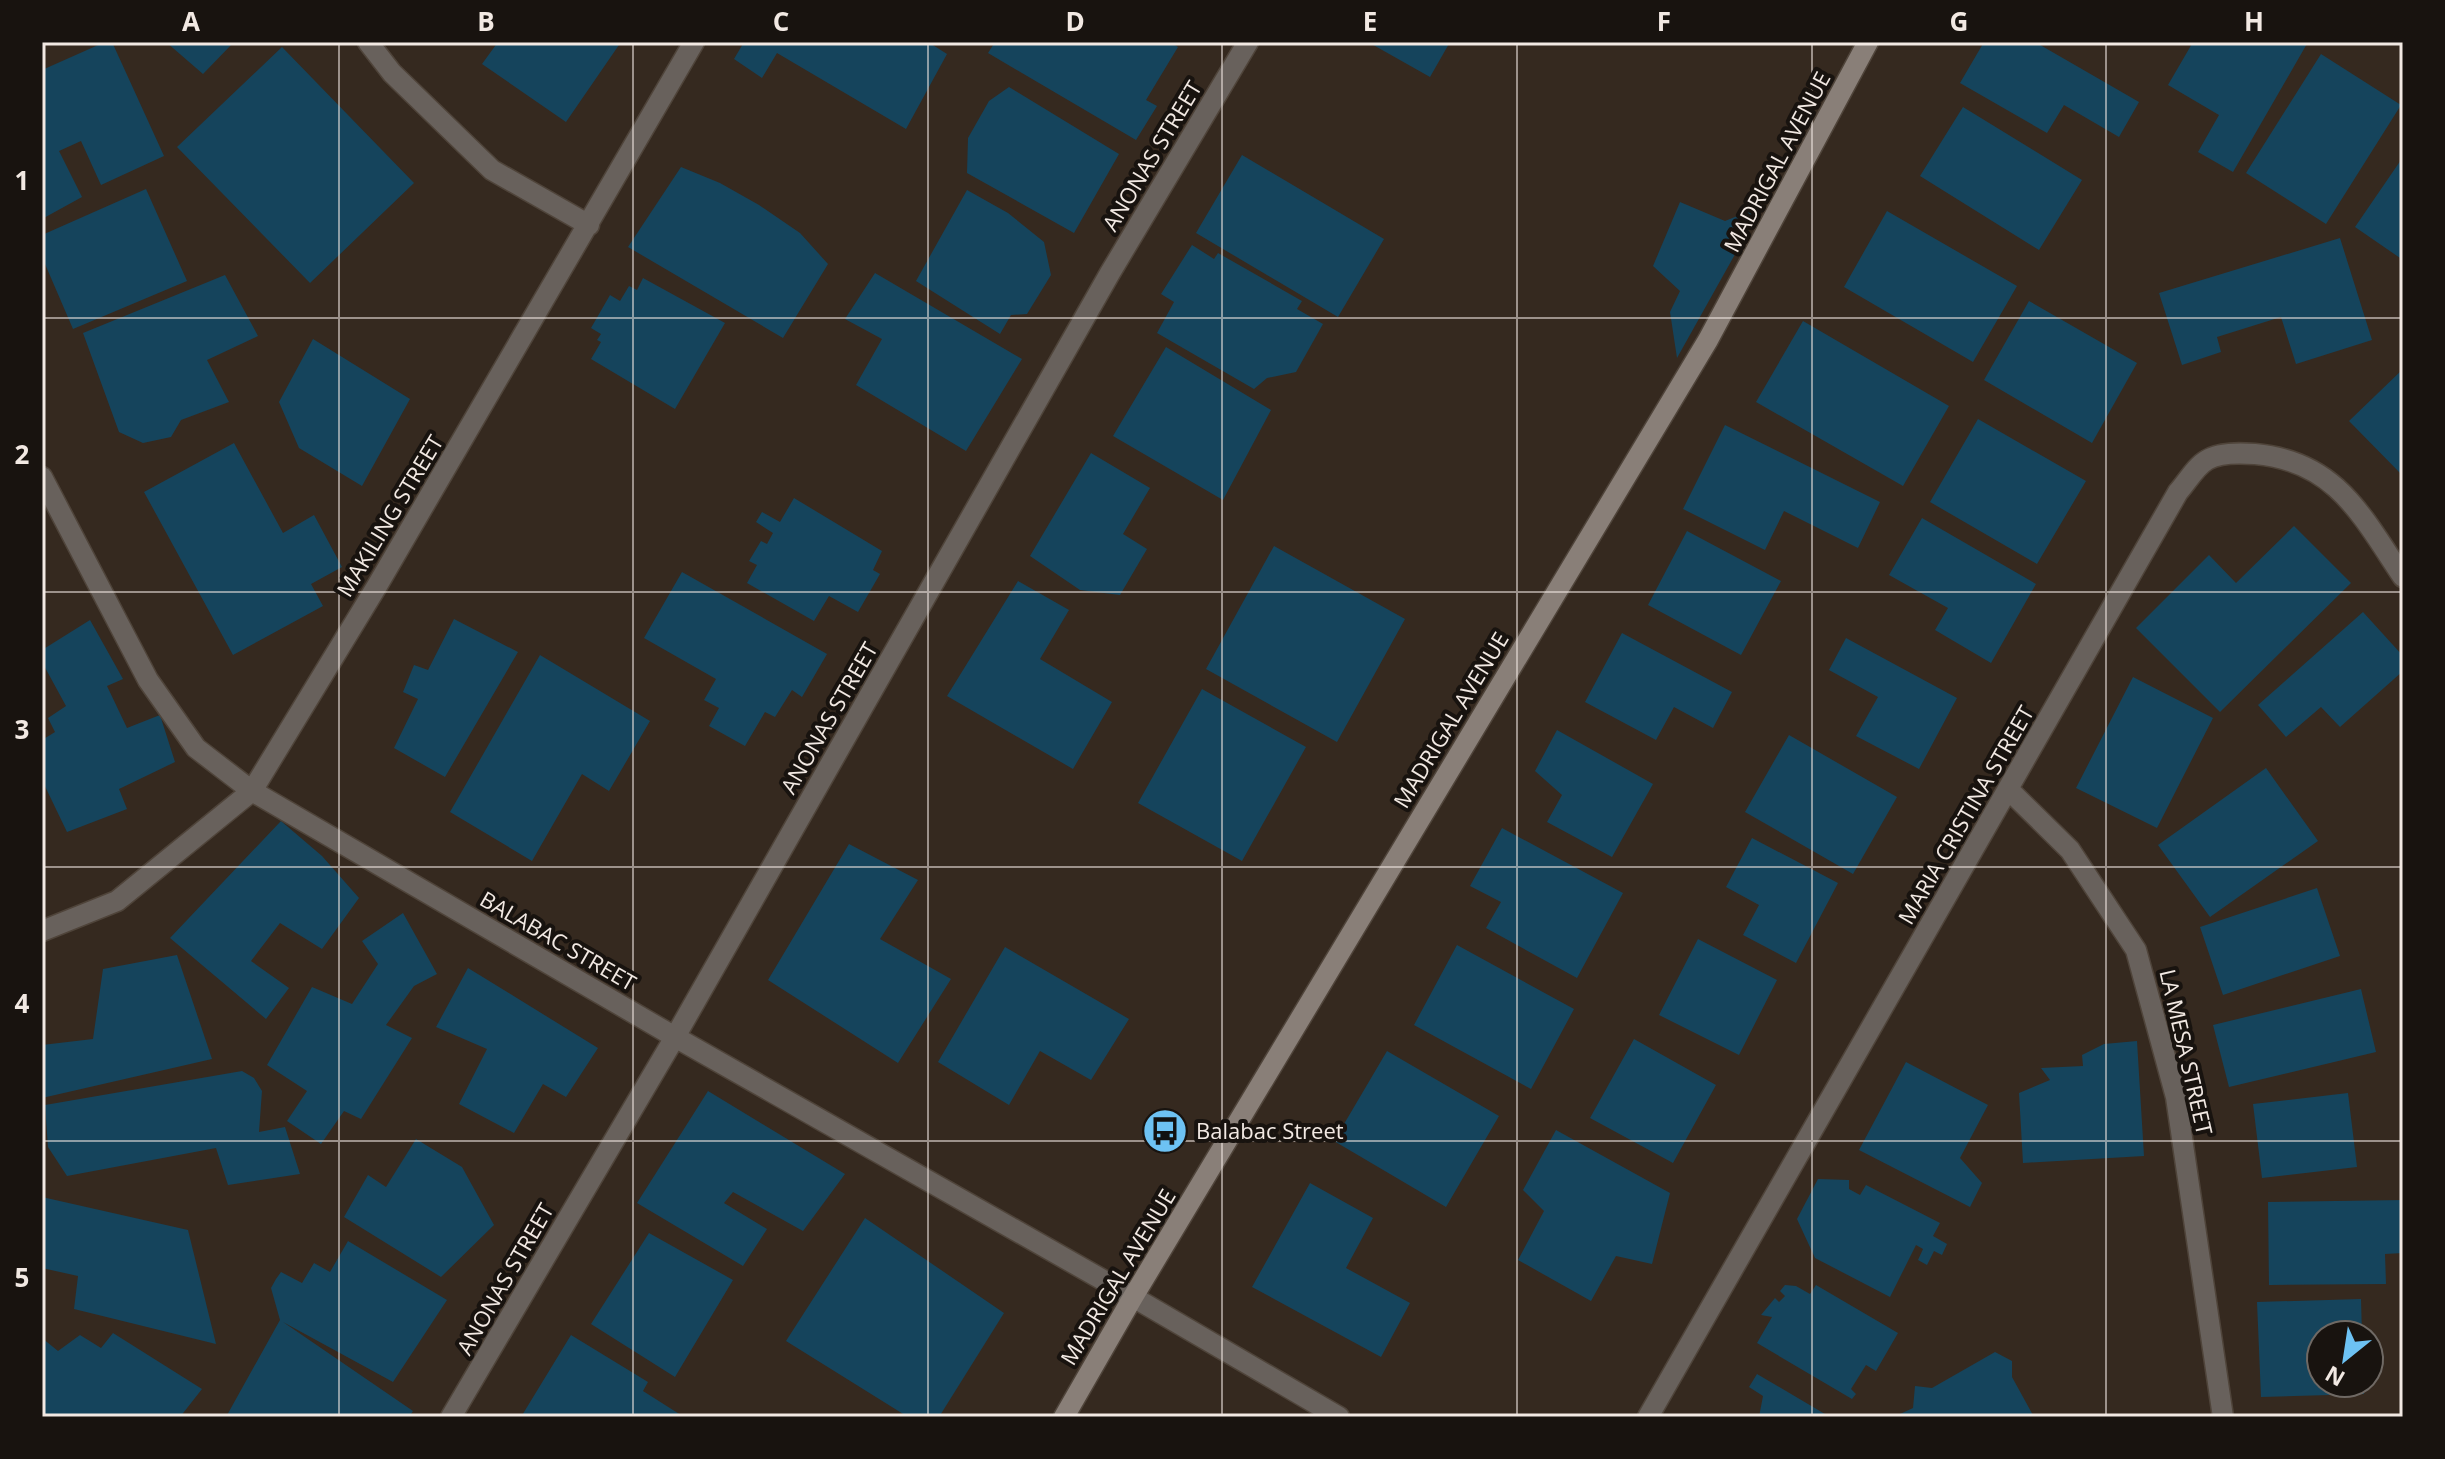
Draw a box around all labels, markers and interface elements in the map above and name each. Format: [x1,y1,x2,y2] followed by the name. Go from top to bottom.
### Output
[182,3,200,39] text: A
[477,3,495,39] text: B
[773,3,789,39] text: C
[1065,3,1085,39] text: D
[1363,3,1377,39] text: E
[1657,3,1671,39] text: F
[1950,3,1968,39] text: G
[2244,3,2264,39] text: H
[1716,66,1836,257] street label: MADRIGAL AVENUE
[1094,75,1208,236] street label: ANONAS STREET
[15,162,29,198] text: 1
[329,429,449,602] street label: MAKILING STREET
[15,436,30,472] text: 2
[1386,626,1515,813] street label: MADRIGAL AVENUE
[773,636,884,799] street label: ANONAS STREET
[1890,700,2040,929] street label: MARIA CRISTINA STREET
[15,711,29,747] text: 3
[475,883,642,997] street label: BALABAC STREET
[2153,966,2221,1138] street label: LA MESA STREET
[15,985,30,1021] text: 4
[1141,1107,1189,1155] bus stop icon: Balabac Street
[1196,1115,1344,1145] place label: Balabac Street
[1053,1183,1182,1370] street label: MADRIGAL AVENUE
[449,1197,560,1360] street label: ANONAS STREET
[15,1259,29,1295] text: 5
[2305,1319,2385,1399] north arrow
[2319,1360,2350,1395] text: N

